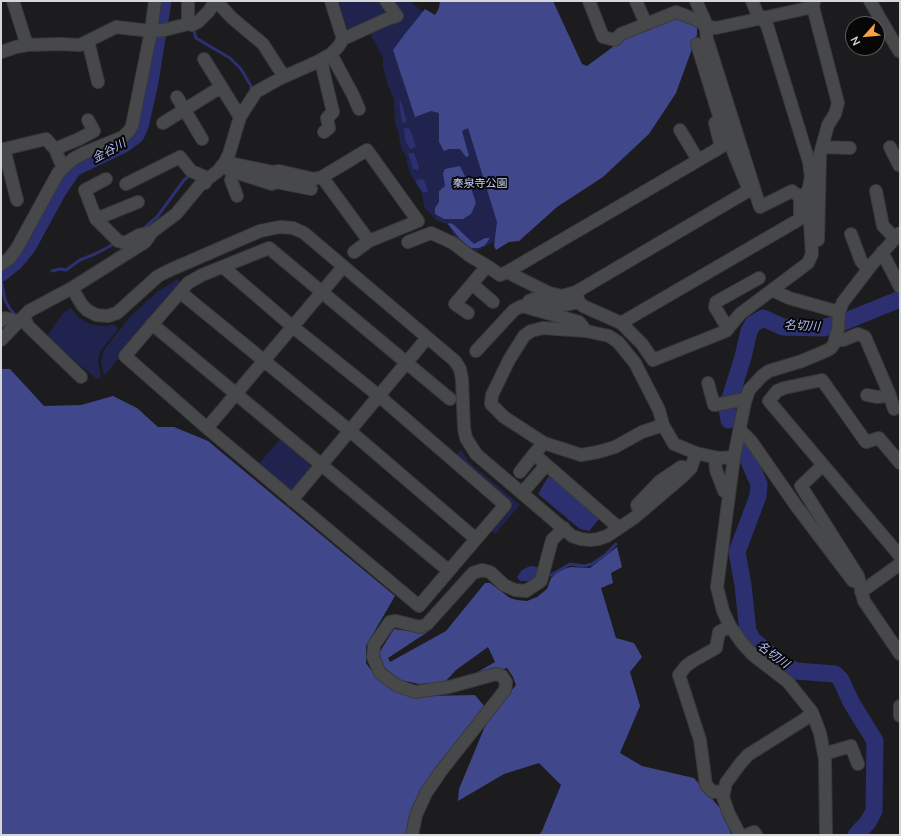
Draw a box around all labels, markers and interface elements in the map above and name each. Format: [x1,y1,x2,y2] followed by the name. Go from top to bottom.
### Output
[845,16,885,56] north arrow
[847,34,863,48] text: N
[90,136,128,166] water label: 金谷川
[453,177,507,191] park label: 秦泉寺公園
[784,318,820,334] water label: 名切川
[754,639,792,671] water label: 名切川

